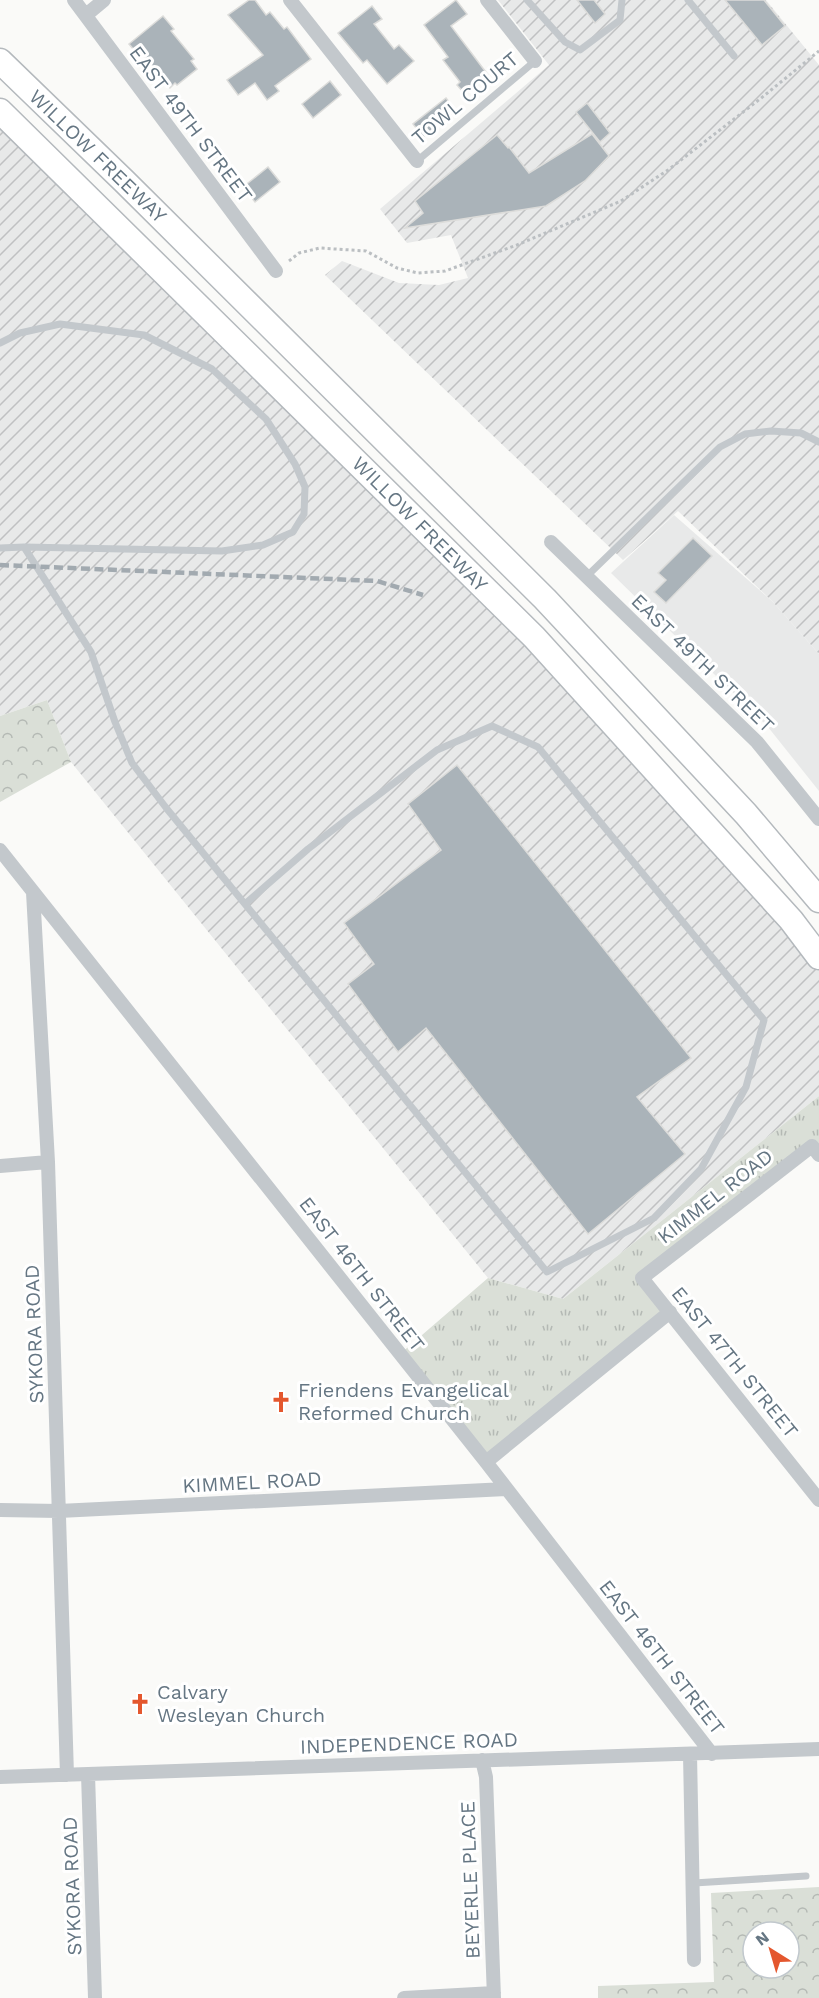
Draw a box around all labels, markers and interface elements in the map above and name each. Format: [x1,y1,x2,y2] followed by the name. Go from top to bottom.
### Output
[124,41,258,207] street label: EAST 49TH STREET
[407,46,523,150] street label: TOWL COURT
[24,84,172,228] street label: WILLOW FREEWAY
[347,451,493,597] street label: WILLOW FREEWAY
[627,589,779,737] street label: EAST 49TH STREET
[653,1144,777,1248] street label: KIMMEL ROAD
[294,1192,430,1356] street label: EAST 46TH STREET
[20,1264,48,1404] street label: SYKORA ROAD
[667,1282,803,1442] street label: EAST 47TH STREET
[298,1378,509,1425] place label: Friendens Evangelical Reformed Church
[269,1390,293,1414] church icon: Friendens Evangelical Reformed Church
[182,1466,322,1498] street label: KIMMEL ROAD
[594,1575,730,1739] street label: EAST 46TH STREET
[157,1680,325,1727] place label: Calvary Wesleyan Church
[128,1692,152,1716] church icon: Calvary Wesleyan Church
[300,1727,518,1759] street label: INDEPENDENCE ROAD
[455,1801,485,1959] street label: BEYERLE PLACE
[58,1816,86,1956] street label: SYKORA ROAD
[741,1920,801,1980] north arrow
[752,1927,773,1950] text: N

